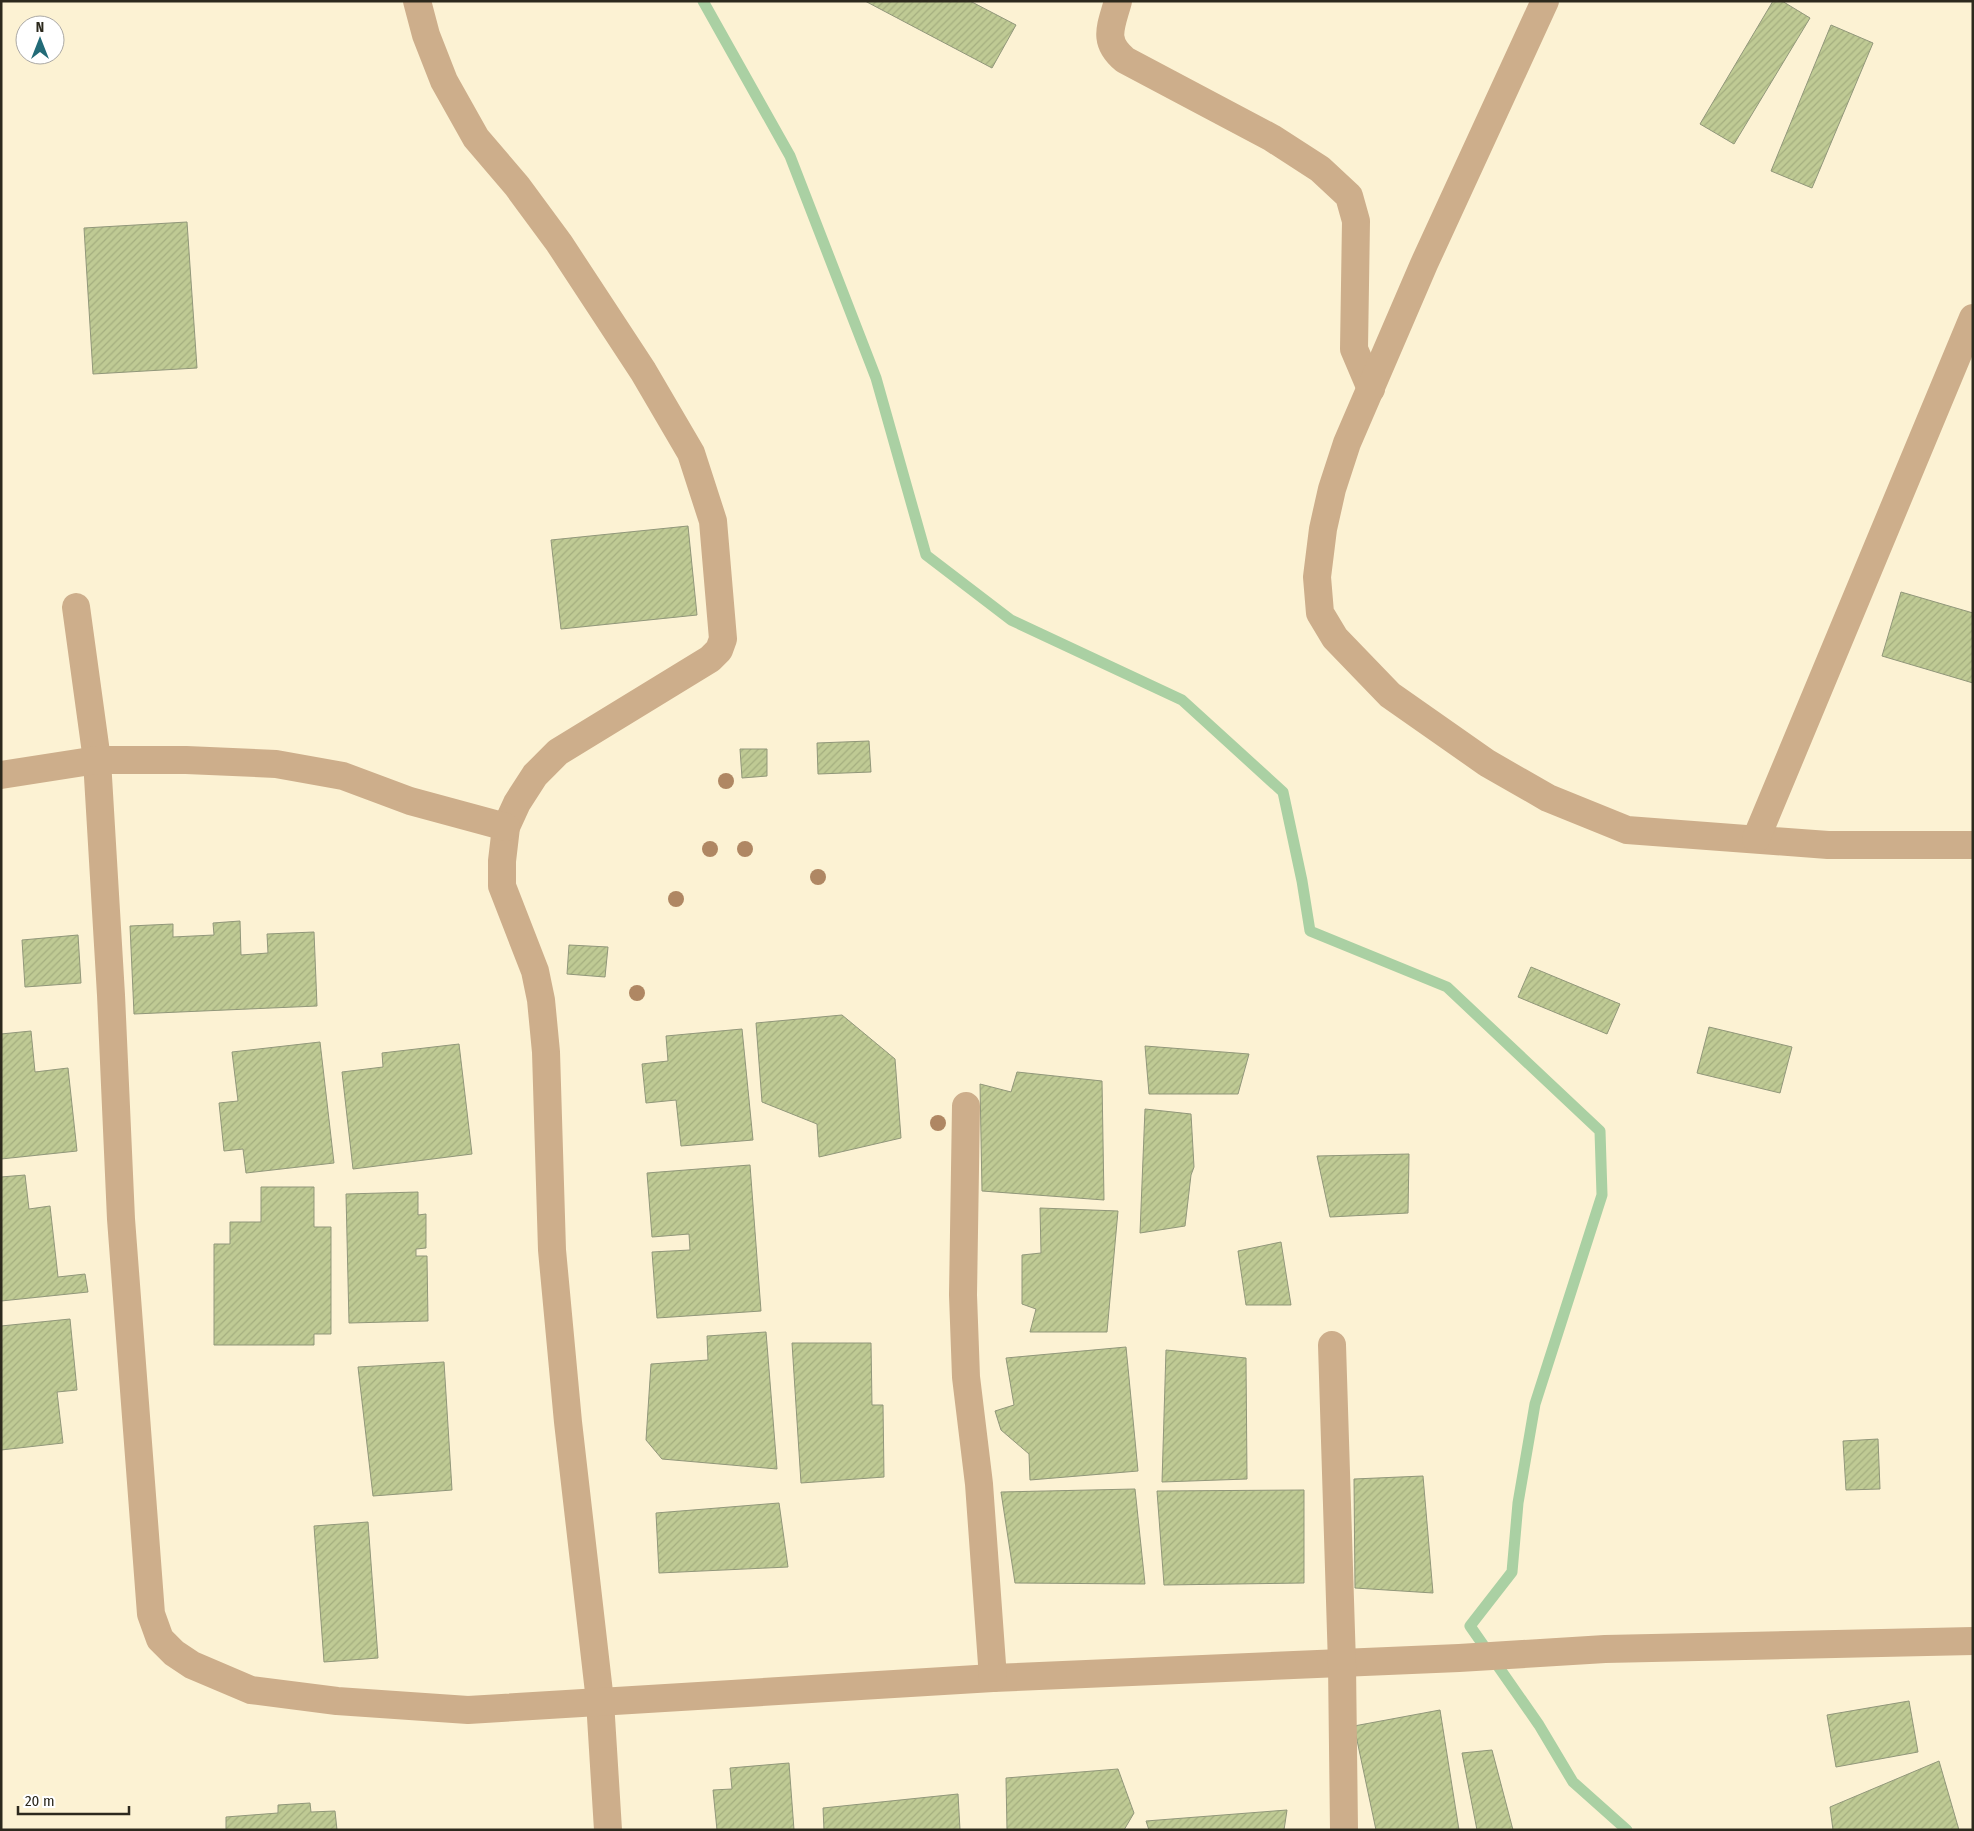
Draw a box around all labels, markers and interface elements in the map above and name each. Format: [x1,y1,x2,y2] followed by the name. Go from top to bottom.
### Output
[15,15,65,65] north arrow
[36,19,44,36] text: N
[18,1784,129,1816] scale bar
[25,1792,55,1810] text: 20 m

